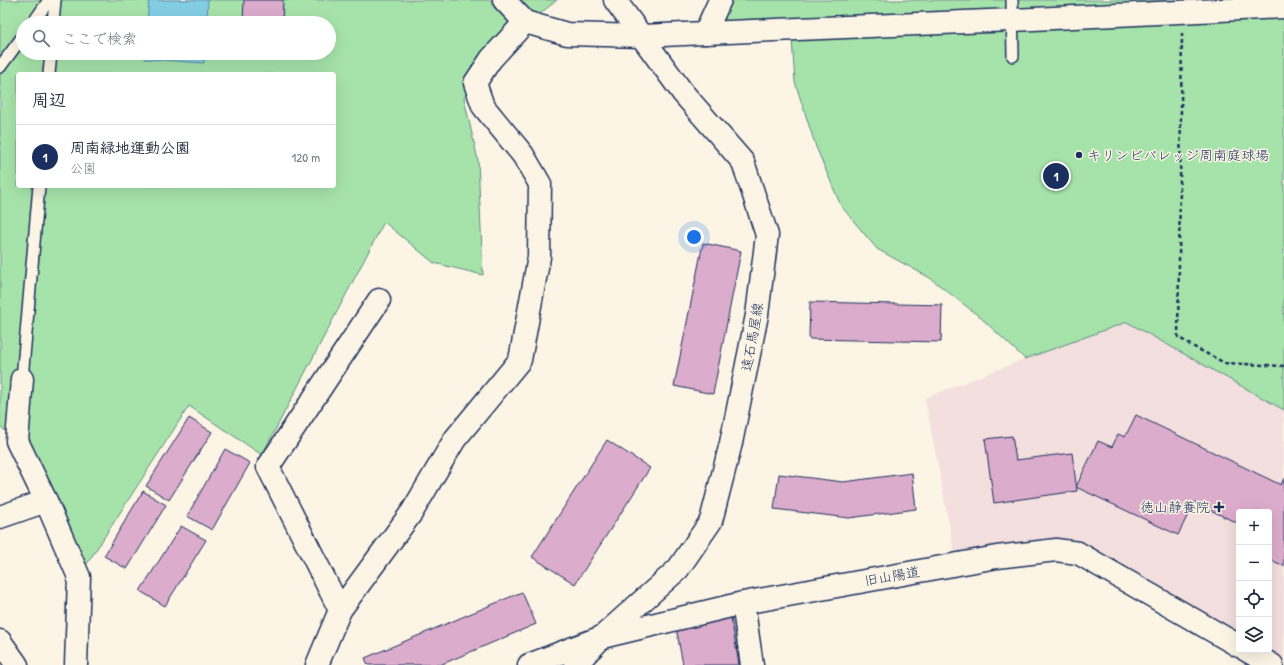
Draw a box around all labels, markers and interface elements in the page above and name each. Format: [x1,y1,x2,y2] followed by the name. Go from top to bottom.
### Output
[16,16,336,60] search box
[30,27,52,49] icon: search
[62,28,137,49] text: ここで検索
[32,88,66,111] text: 周辺
[70,137,190,158] text: 周南緑地運動公園
[1087,145,1269,164] place label: キリンビバレッジ周南庭球場
[43,148,47,166] text: 1
[292,148,320,166] text: 120 m
[1074,150,1084,160] marker: キリンビバレッジ周南庭球場
[70,159,96,177] text: 公園
[1043,161,1069,191] pin: 1
[684,227,704,247] your location
[736,301,767,373] street label: 遠石馬屋線
[1140,497,1210,516] place label: 徳山静養院
[1213,501,1225,513] marker: 徳山静養院
[1236,509,1272,653] map controls
[1236,509,1272,545] button: +
[1236,545,1272,581] button: −
[863,561,921,590] street label: 旧山陽道
[1236,581,1272,617] button: locate
[1236,617,1272,653] button: layers

